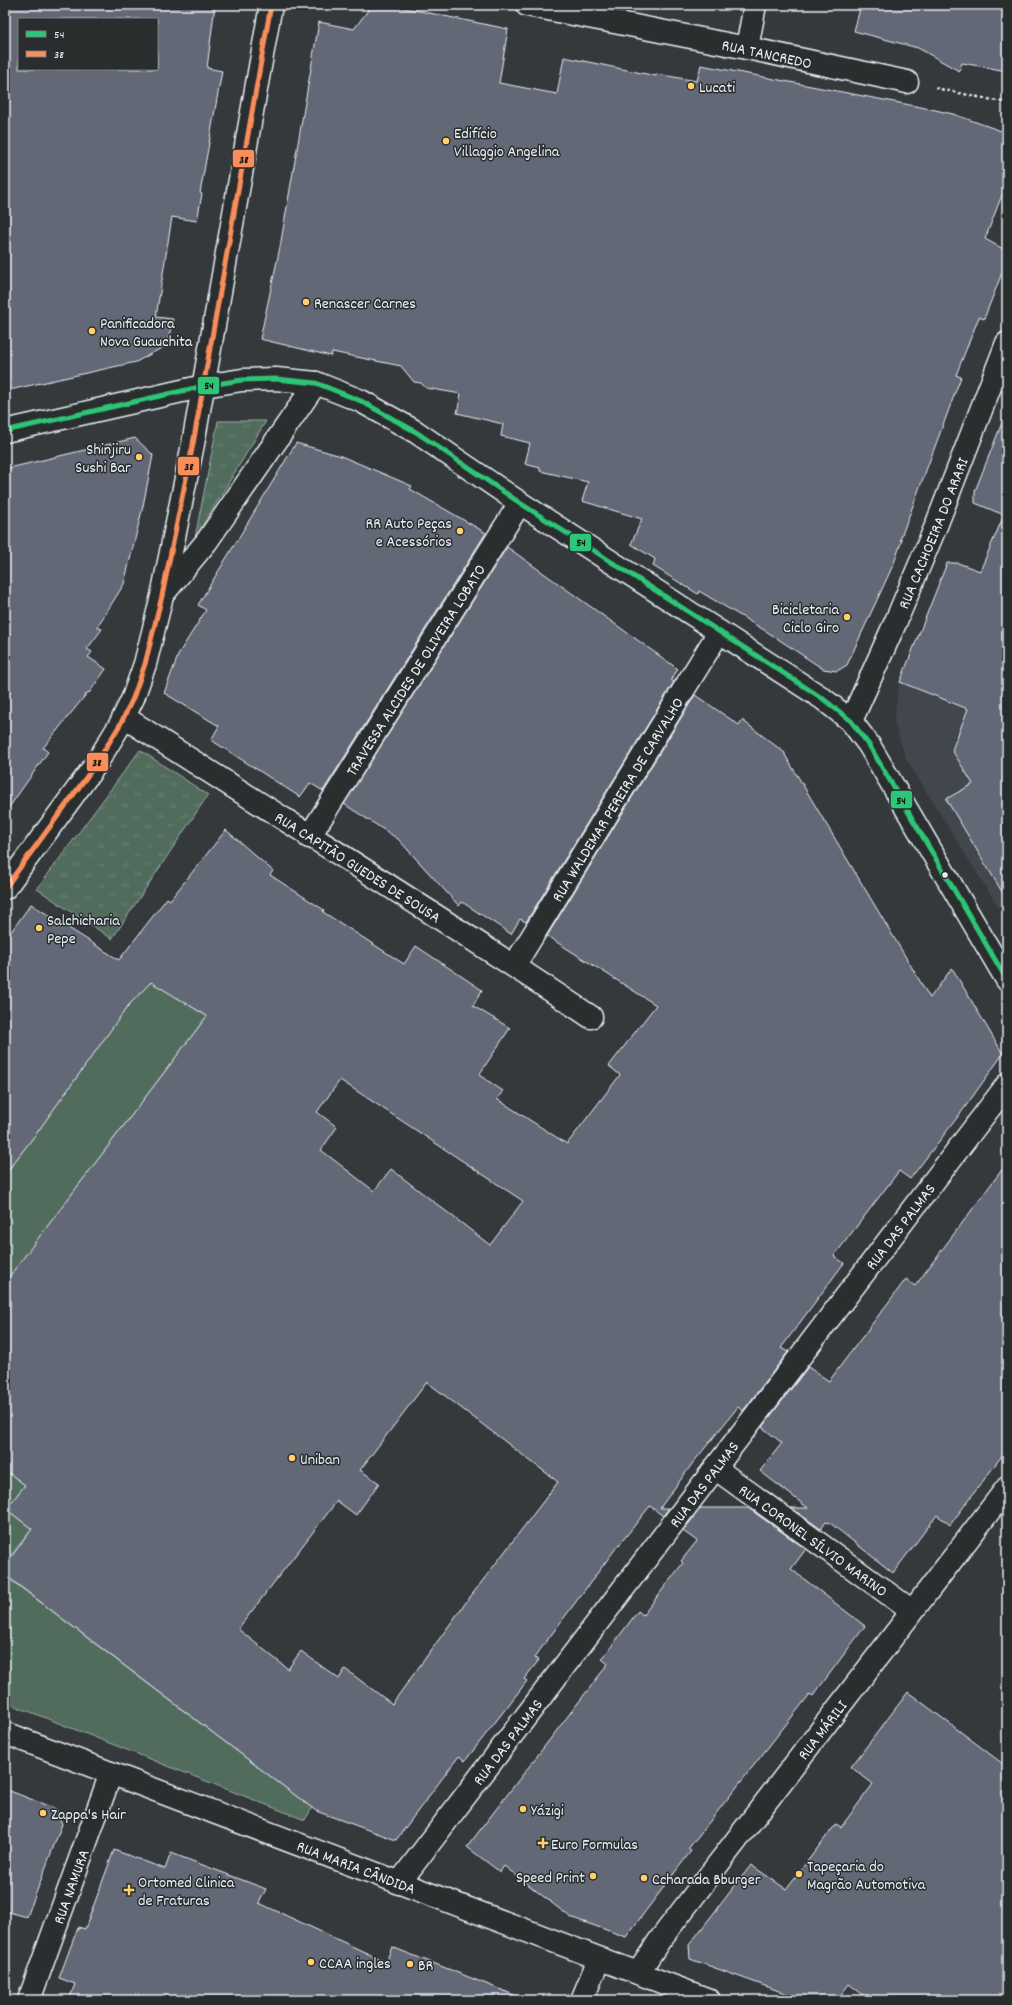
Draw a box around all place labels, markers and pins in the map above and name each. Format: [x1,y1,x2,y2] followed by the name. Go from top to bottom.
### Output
[699,77,735,100] place label: Lucati
[686,81,696,91] marker: Lucati
[454,123,560,164] place label: Edifício Villaggio Angelina
[441,136,451,146] marker: Edifício Villaggio Angelina
[314,293,416,316] place label: Renascer Carnes
[301,297,311,307] marker: Renascer Carnes
[100,313,193,354] place label: Panificadora Nova Guauchita
[87,326,97,336] marker: Panificadora Nova Guauchita
[75,439,131,480] place label: Shinjiru Sushi Bar
[134,452,144,462] marker: Shinjiru Sushi Bar
[365,513,452,554] place label: RR Auto Peças e Acessórios
[455,526,465,536] marker: RR Auto Peças e Acessórios
[772,599,839,640] place label: Bicicletaria Ciclo Giro
[842,612,852,622] marker: Bicicletaria Ciclo Giro
[940,870,950,880] unlabelled marker
[47,910,120,951] place label: Salchicharia Pepe
[34,923,44,933] marker: Salchicharia Pepe
[300,1449,340,1472] place label: Uniban
[287,1453,297,1463] marker: Uniban
[531,1800,564,1823] place label: Yázigi
[51,1804,126,1827] place label: Zappa's Hair
[518,1804,528,1814] marker: Yázigi
[38,1808,48,1818] marker: Zappa's Hair
[551,1834,638,1857] place label: Euro Formulas
[538,1838,548,1848] marker: Euro Formulas
[807,1856,926,1897] place label: Tapeçaria do Magrão Automotiva
[516,1867,585,1890] place label: Speed Print
[652,1869,761,1892] place label: Ccharada Bburger
[794,1869,804,1879] marker: Tapeçaria do Magrão Automotiva
[588,1871,598,1881] marker: Speed Print
[138,1872,235,1913] place label: Ortomed Clinica de Fraturas
[639,1873,649,1883] marker: Ccharada Bburger
[123,1884,135,1896] marker: Ortomed Clinica de Fraturas
[319,1953,391,1976] place label: CCAA ingles
[418,1955,434,1978] place label: BR
[306,1957,316,1967] marker: CCAA ingles
[405,1959,415,1969] marker: BR

